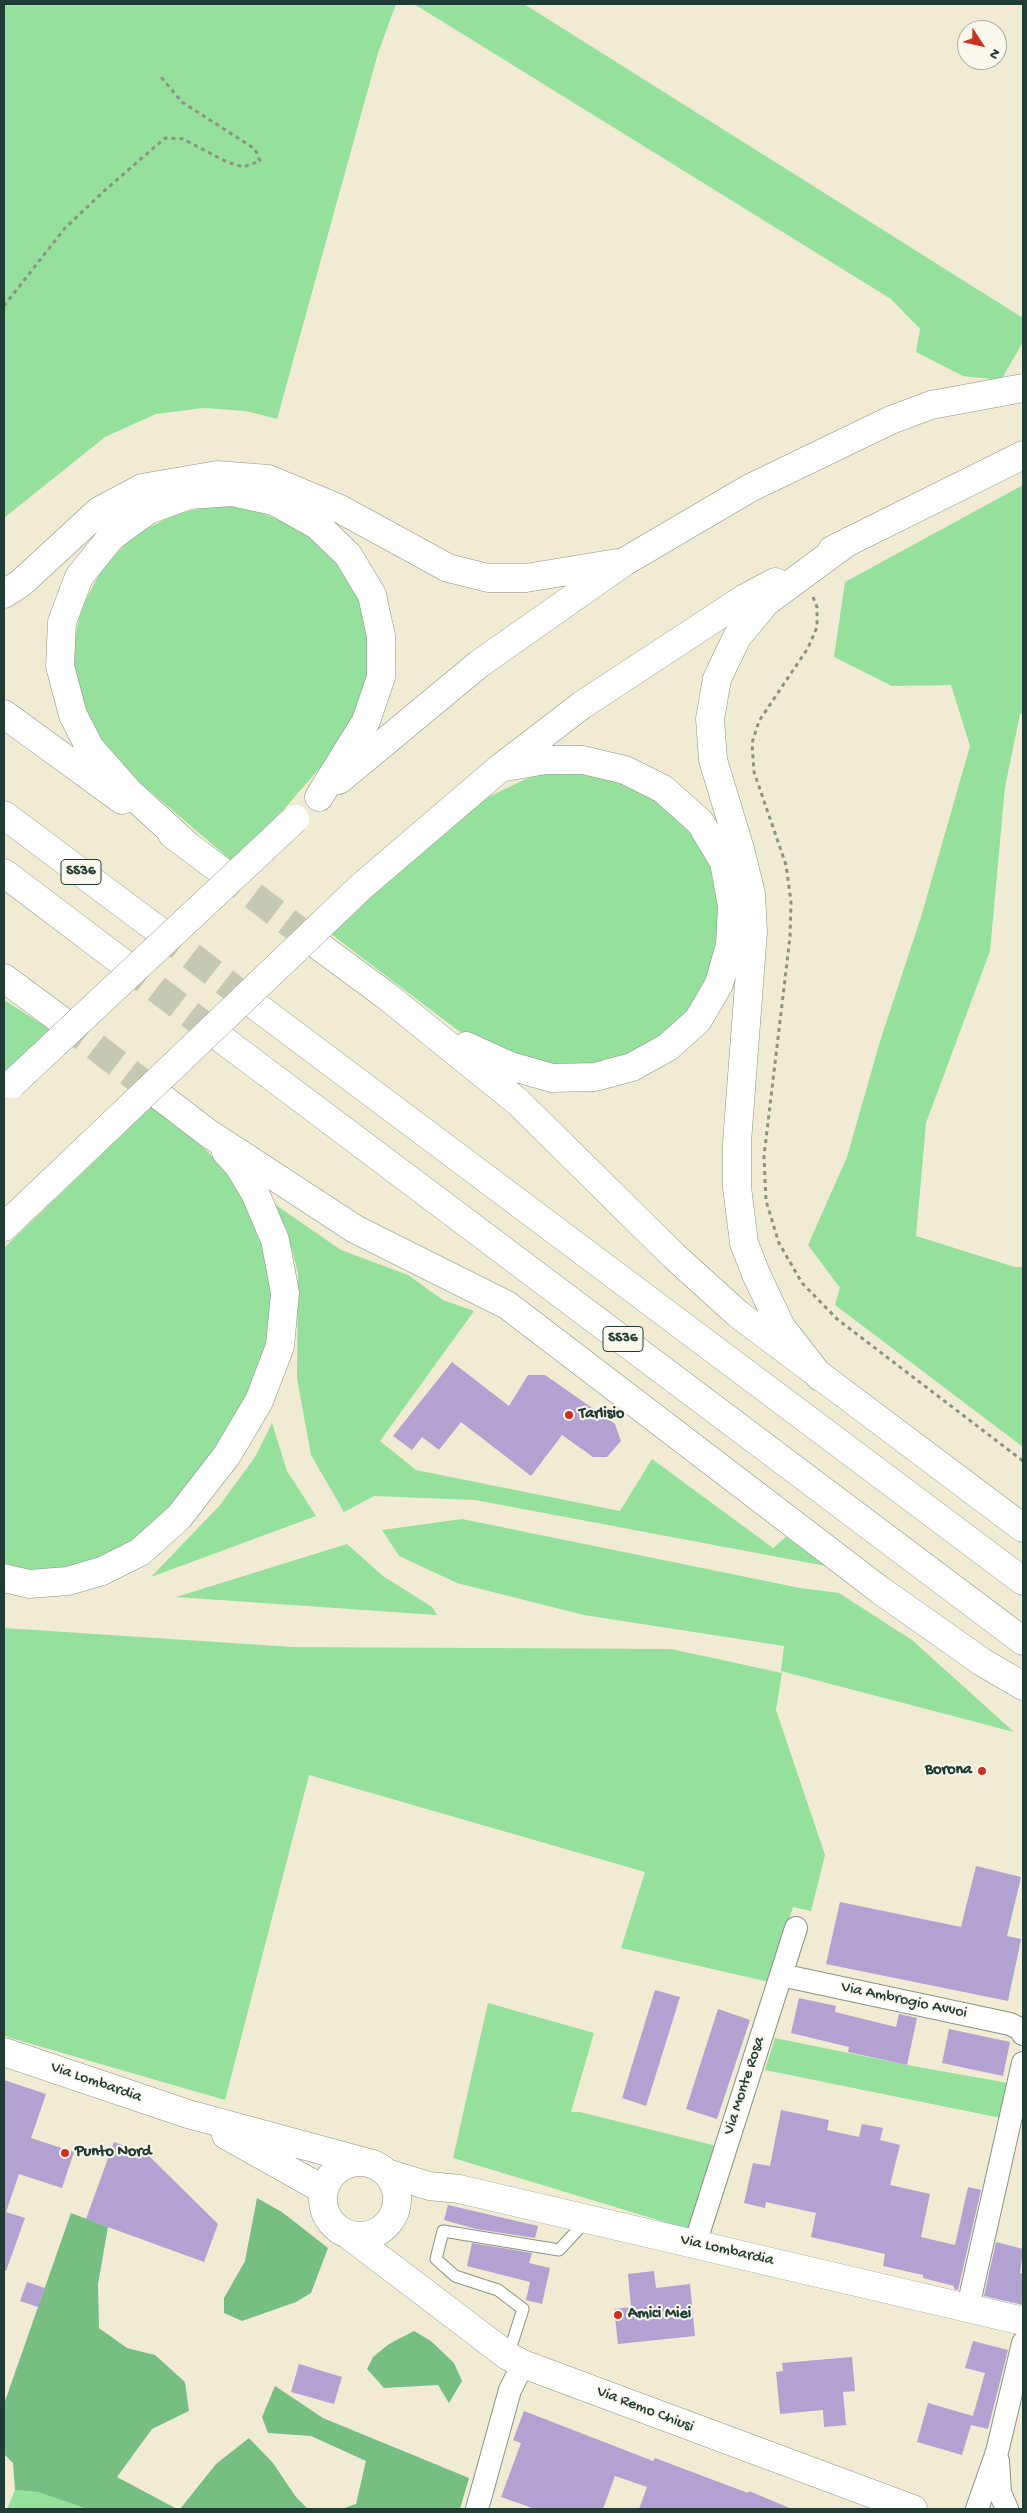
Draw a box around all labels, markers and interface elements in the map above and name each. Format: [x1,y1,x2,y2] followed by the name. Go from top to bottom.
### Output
[957,20,1007,70] north arrow
[984,45,1003,62] text: N
[61,860,101,884] road number: SS36
[603,1326,643,1352] road number: SS36
[579,1405,624,1425] place label: Tarlisio
[563,1409,575,1421] marker: Tarlisio
[925,1761,972,1781] place label: Borona
[976,1765,988,1777] marker: Borona
[839,1978,969,2024] street label: Via Ambrogio Avvoi
[720,2034,770,2138] street label: Via Monte Rosa
[48,2058,144,2108] street label: Via Lombardia
[75,2143,151,2163] place label: Punto Nord
[59,2147,71,2159] marker: Punto Nord
[678,2231,776,2271] street label: Via Lombardia
[628,2305,691,2325] place label: Amici Miei
[612,2309,624,2321] marker: Amici Miei
[594,2383,696,2437] street label: Via Remo Chiusi

